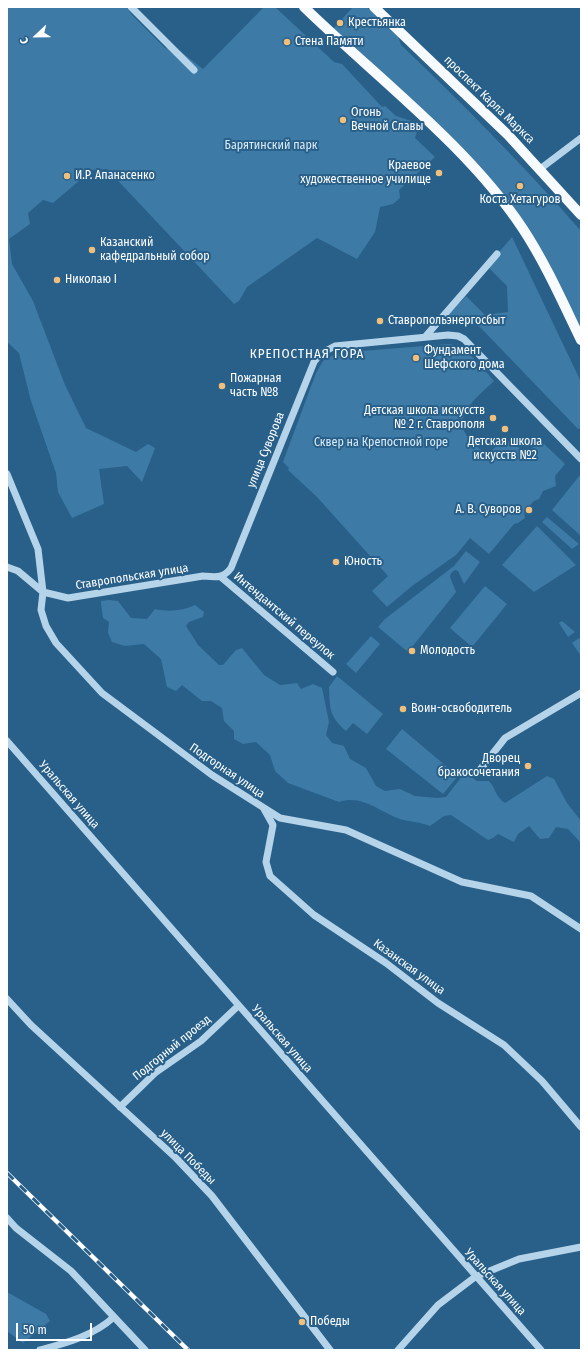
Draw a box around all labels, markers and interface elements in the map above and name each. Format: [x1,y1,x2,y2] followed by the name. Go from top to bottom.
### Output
[16,16,56,56] north arrow
[348,16,406,30] place label: Крестьянка
[335,18,345,28] marker: Крестьянка
[295,35,364,49] place label: Стена Памяти
[17,36,32,46] text: С
[282,37,292,47] marker: Стена Памяти
[441,53,537,147] street label: проспект Карла Маркса
[351,106,424,134] place label: Огонь Вечной Славы
[338,115,348,125] marker: Огонь Вечной Славы
[225,139,317,153] park label: Барятинский парк
[300,159,431,187] place label: Краевое художественное училище
[434,168,444,178] marker: Краевое художественное училище
[75,169,155,183] place label: И.Р. Апанасенко
[62,171,72,181] marker: И.Р. Апанасенко
[515,181,525,191] marker: Коста Хетагуров
[479,193,561,207] place label: Коста Хетагуров
[100,236,210,264] place label: Казанский кафедральный собор
[87,245,97,255] marker: Казанский кафедральный собор
[65,273,117,287] place label: Николаю I
[52,275,62,285] marker: Николаю I
[388,314,505,328] place label: Ставропольэнергосбыт
[375,316,385,326] marker: Ставропольэнергосбыт
[424,344,505,372] place label: Фундамент Шефского дома
[250,346,364,362] district label: КРЕПОСТНАЯ ГОРА
[411,353,421,363] marker: Фундамент Шефского дома
[230,372,281,400] place label: Пожарная часть №8
[217,381,227,391] marker: Пожарная часть №8
[364,404,485,432] place label: Детская школа искусств № 2 г. Ставрополя
[244,410,288,490] street label: улица Суворова
[488,413,498,423] marker: Детская школа искусств № 2 г. Ставрополя
[500,424,510,434] marker: Детская школа искусств №2
[468,435,542,463] place label: Детская школа искусств №2
[314,436,448,450] park label: Сквер на Крепостной горе
[455,503,521,517] place label: А. В. Суворов
[524,505,534,515] marker: А. В. Суворов
[344,555,382,569] place label: Юность
[331,557,341,567] marker: Юность
[75,561,189,593] street label: Ставропольская улица
[230,569,338,663] street label: Интендантский переулок
[420,644,475,658] place label: Молодость
[407,646,417,656] marker: Молодость
[411,702,512,716] place label: Воин-освободитель
[398,704,408,714] marker: Воин-освободитель
[187,741,267,801] street label: Подгорная улица
[438,752,520,780] place label: Дворец бракосочетания
[36,758,102,832] street label: Уральская улица
[523,761,533,771] marker: Дворец бракосочетания
[370,936,448,998] street label: Казанская улица
[249,1002,315,1076] street label: Уральская улица
[130,1012,214,1084] street label: Подгорный проезд
[157,1126,219,1188] street label: улица Победы
[461,1246,529,1318] street label: Уральская улица
[18,1315,94,1341] scale bar
[310,1315,350,1329] place label: Победы
[297,1317,307,1327] marker: Победы
[23,1323,47,1337] text: 50 m

